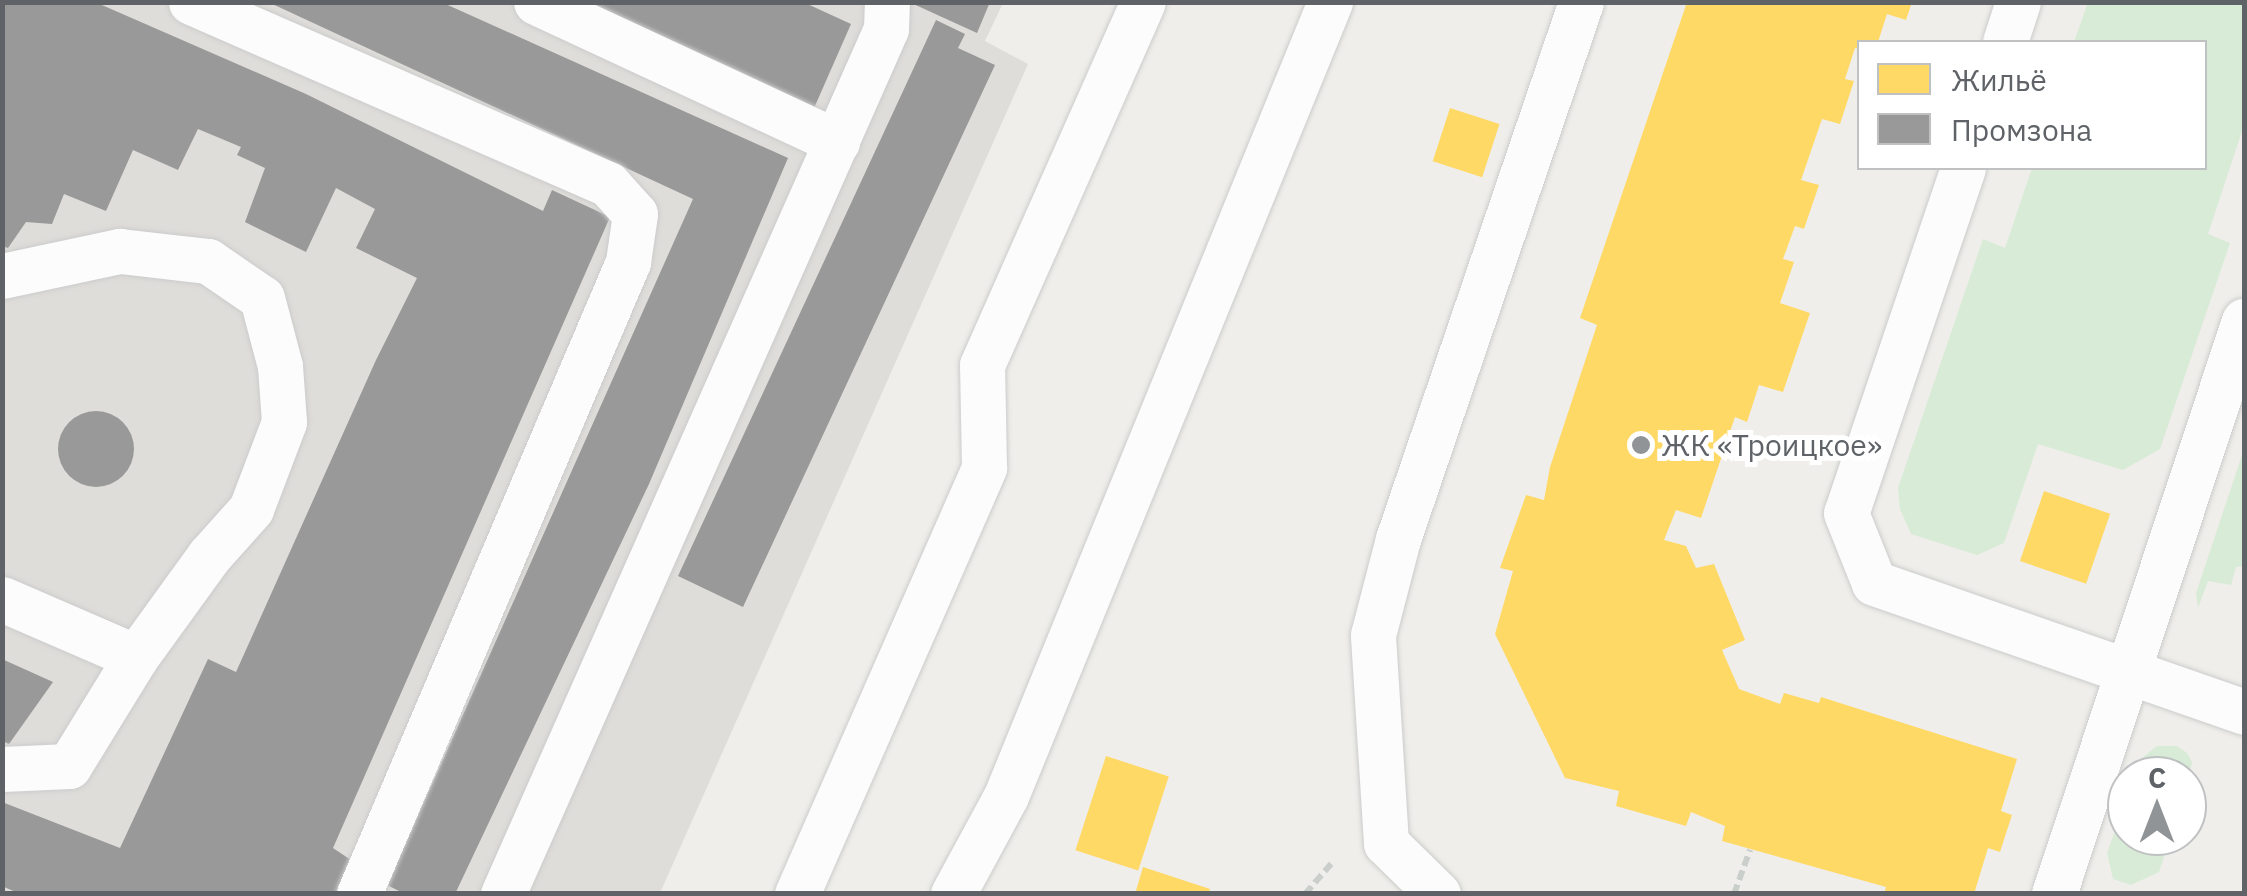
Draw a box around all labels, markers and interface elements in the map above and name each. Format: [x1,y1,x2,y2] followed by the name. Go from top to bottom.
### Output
[1857,40,2207,170] legend
[1951,60,2047,99] text: Жильё
[1951,110,2092,149] text: Промзона
[1661,427,1882,463] place label: ЖК «Троицкое»
[1630,434,1652,456] marker: ЖК «Троицкое»
[2107,756,2207,856] north arrow
[2148,759,2166,796] text: С

